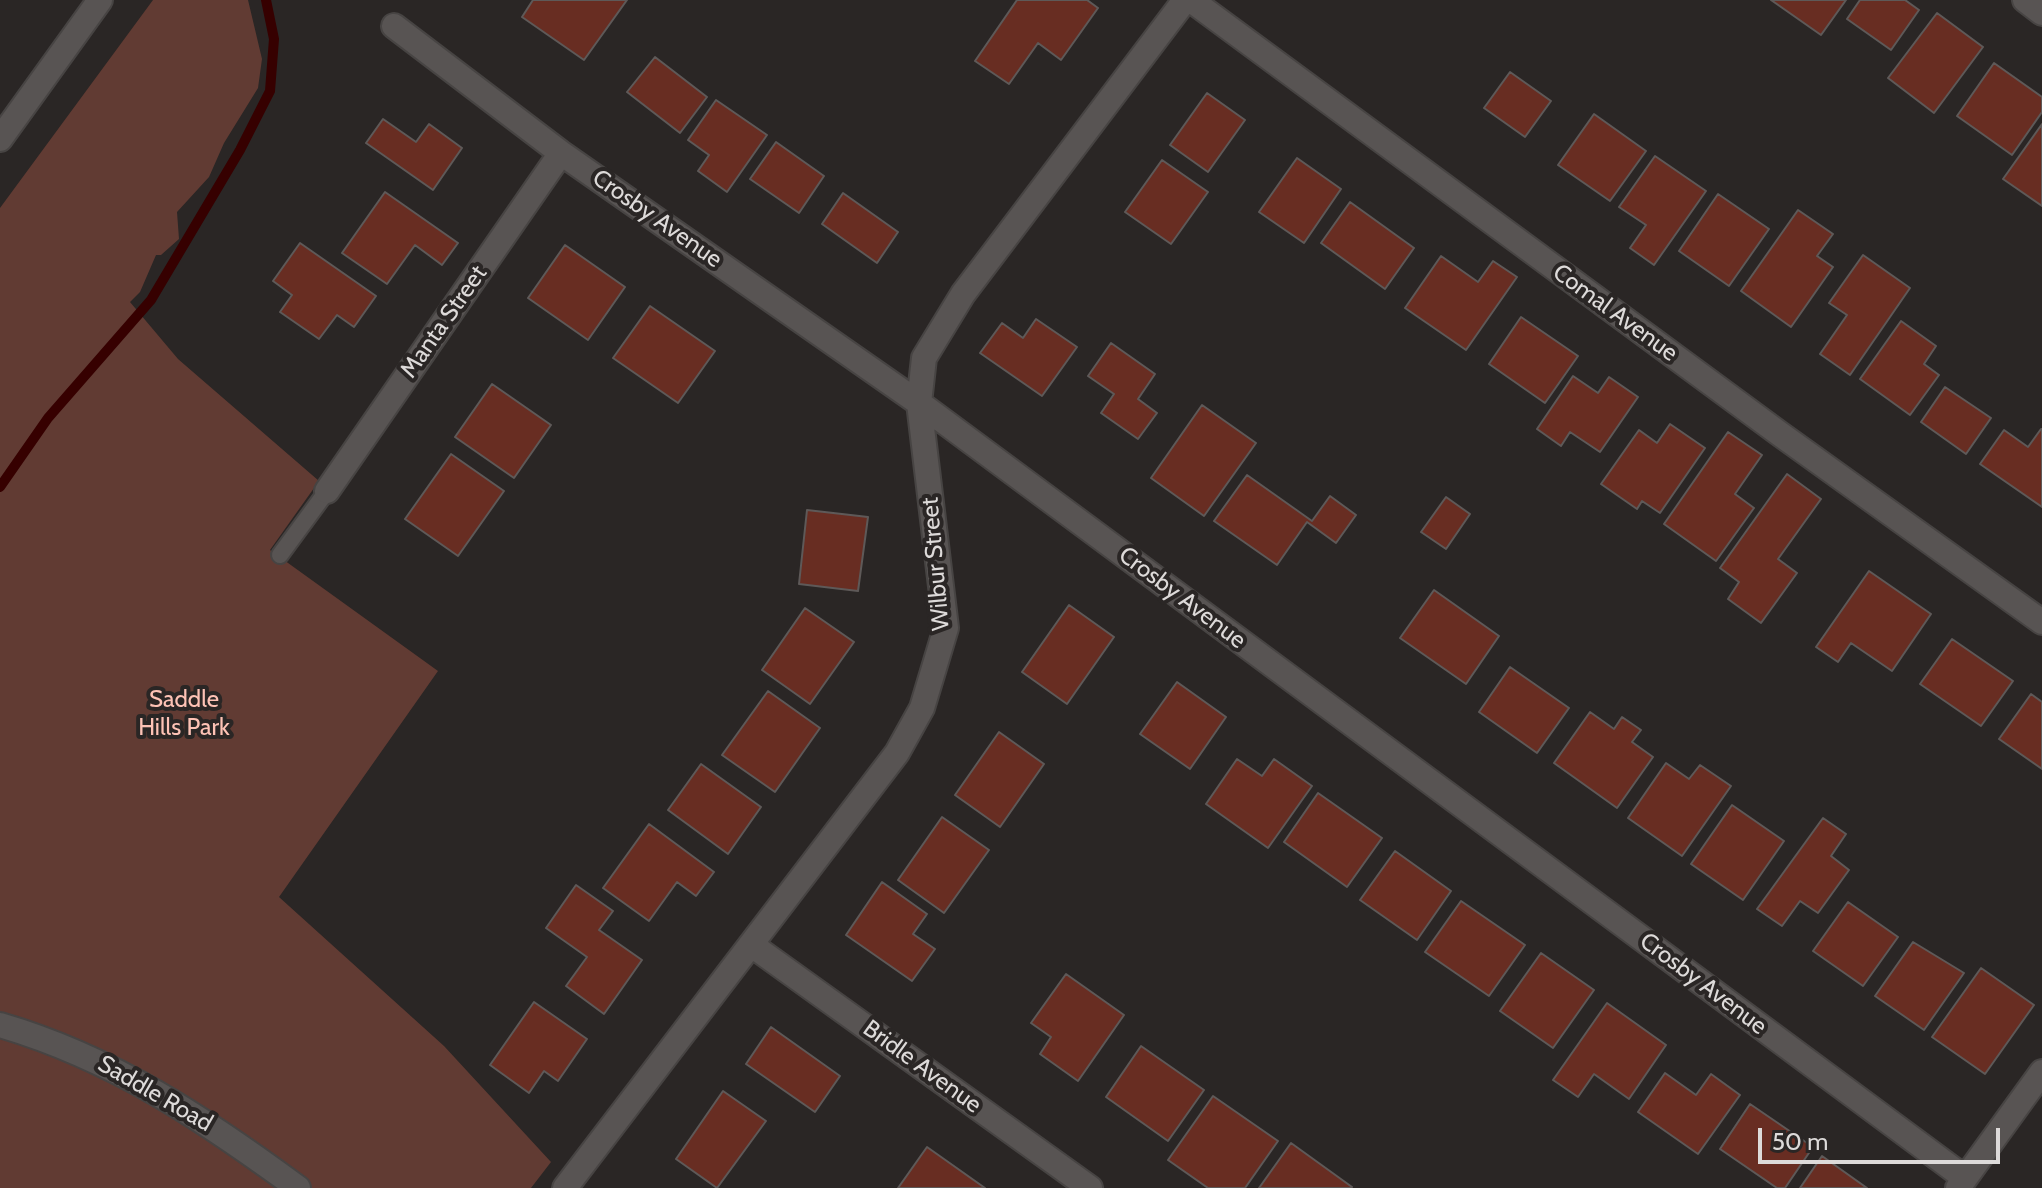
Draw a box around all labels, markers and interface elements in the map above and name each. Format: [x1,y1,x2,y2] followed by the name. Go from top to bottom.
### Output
[587,164,727,274] street label: Crosby Avenue
[1547,258,1683,368] street label: Comal Avenue
[395,260,493,384] street label: Manta Street
[916,496,956,632] street label: Wilbur Street
[1113,541,1251,655] street label: Crosby Avenue
[138,686,230,742] park label: Saddle Hills Park
[1634,927,1772,1041] street label: Crosby Avenue
[857,1014,987,1120] street label: Bridle Avenue
[93,1050,217,1138] street label: Saddle Road
[1762,1112,2004,1162] scale bar
[1772,1127,1828,1156] text: 50 m

